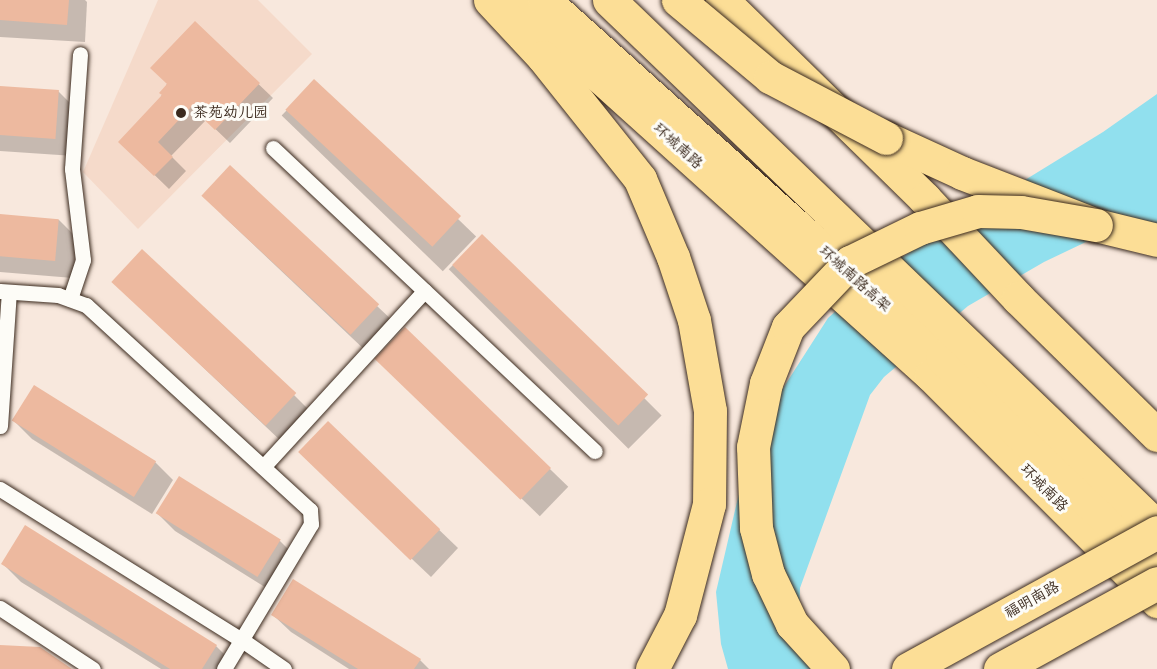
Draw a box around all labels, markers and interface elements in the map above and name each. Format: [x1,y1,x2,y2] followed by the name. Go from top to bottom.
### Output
[193,104,268,122] place label: 茶苑幼儿园
[174,106,188,120] marker: 茶苑幼儿园
[650,119,706,173] street label: 环城南路
[816,242,894,316] street label: 环城南路高架
[1016,460,1072,516] street label: 环城南路
[1001,578,1063,622] street label: 福明南路

